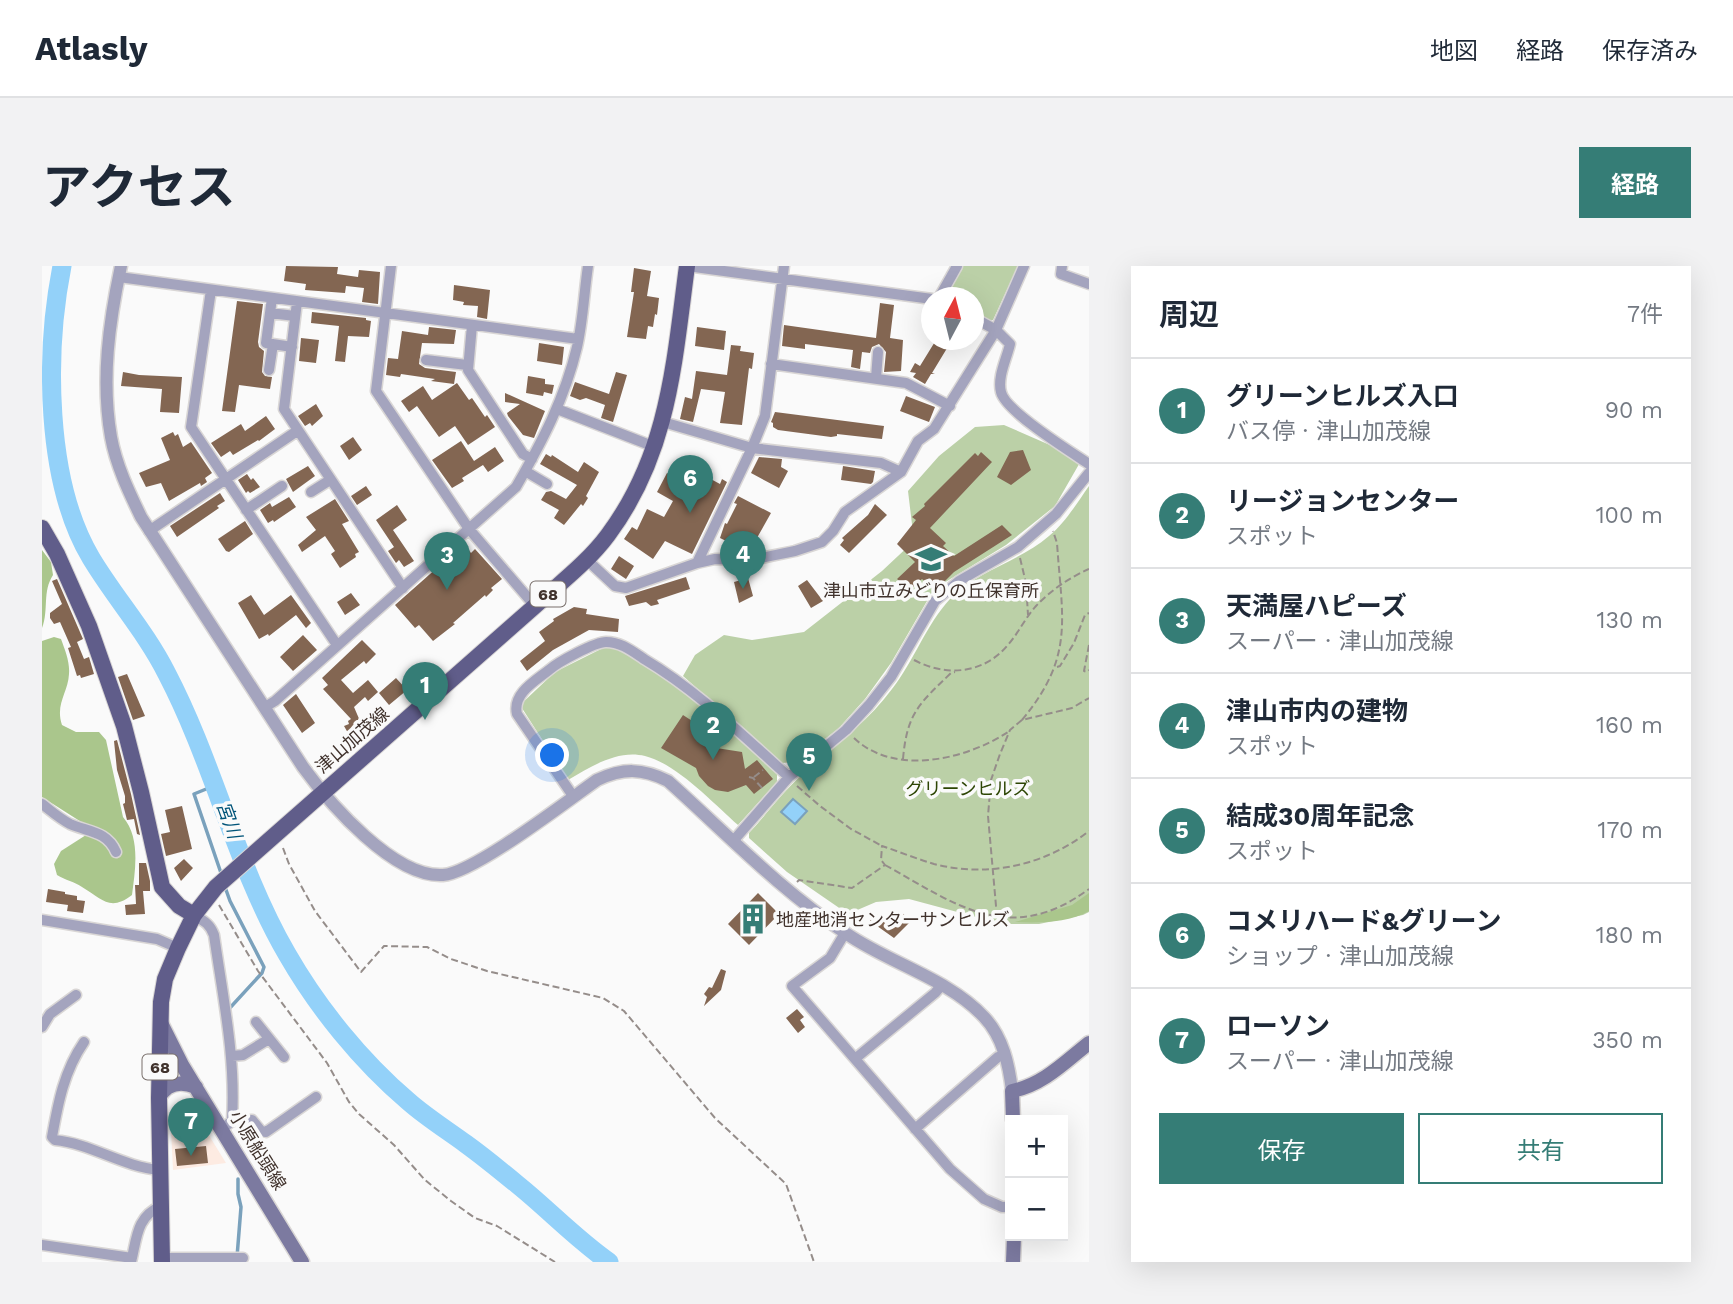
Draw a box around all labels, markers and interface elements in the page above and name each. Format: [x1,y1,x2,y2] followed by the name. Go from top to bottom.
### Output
[35,29,147,68] text: Atlasly
[1430,37,1478,65] text: 地図
[1516,37,1564,65] text: 経路
[1602,37,1698,65] text: 保存済み
[1579,147,1691,218] button: 経路
[42,158,236,216] text: アクセス
[921,287,984,350] north arrow
[1159,297,1219,332] text: 周辺
[1627,301,1663,328] text: 7件
[1226,381,1459,411] text: グリーンヒルズ入口
[1177,397,1187,424] text: 1
[1605,397,1663,424] text: 90 m
[1226,418,1431,445] text: バス停 · 津山加茂線
[667,455,713,513] pin: 6
[1226,486,1459,516] text: リージョンセンター
[1175,502,1189,529] text: 2
[1596,502,1663,529] text: 100 m
[1226,523,1318,550] text: スポット
[720,531,766,589] pin: 4
[424,532,470,590] pin: 3
[914,542,948,576] school or university icon: 津山市立みどりの丘保育所
[823,580,1039,601] place label: 津山市立みどりの丘保育所
[531,582,566,606] road number: 68
[1226,591,1407,621] text: 天満屋ハピーズ
[1175,607,1189,634] text: 3
[1597,607,1663,634] text: 130 m
[1226,628,1454,655] text: スーパー · 津山加茂線
[402,662,448,720] pin: 1
[1226,696,1408,726] text: 津山市内の建物
[690,702,736,760] pin: 2
[311,703,393,777] street label: 津山加茂線
[1175,712,1189,739] text: 4
[1596,712,1663,739] text: 160 m
[786,733,832,791] pin: 5
[1226,733,1318,760] text: スポット
[535,738,569,772] your location
[905,778,1031,799] park label: グリーンヒルズ
[212,798,247,844] water label: 宮川
[1226,801,1414,831] text: 結成30周年記念
[1175,817,1189,844] text: 5
[1598,817,1663,844] text: 170 m
[1226,838,1318,865] text: スポット
[736,902,770,936] building icon: 地産地消センターサンヒルズ
[1226,906,1502,936] text: コメリハード&グリーン
[776,909,1010,930] place label: 地産地消センターサンヒルズ
[1175,922,1189,949] text: 6
[1596,922,1663,949] text: 180 m
[1226,943,1454,970] text: ショップ · 津山加茂線
[1226,1011,1330,1041] text: ローソン
[1175,1027,1189,1054] text: 7
[1592,1027,1663,1054] text: 350 m
[1226,1048,1454,1075] text: スーパー · 津山加茂線
[142,1054,178,1080] road number: 68
[168,1098,214,1156] pin: 7
[225,1106,291,1194] street label: 小原船頭線
[1159,1113,1404,1184] button: 保存
[1418,1113,1663,1184] button: 共有
[1005,1115,1068,1241] map controls
[1005,1115,1068,1178] button: +
[1005,1178,1068,1241] button: −

